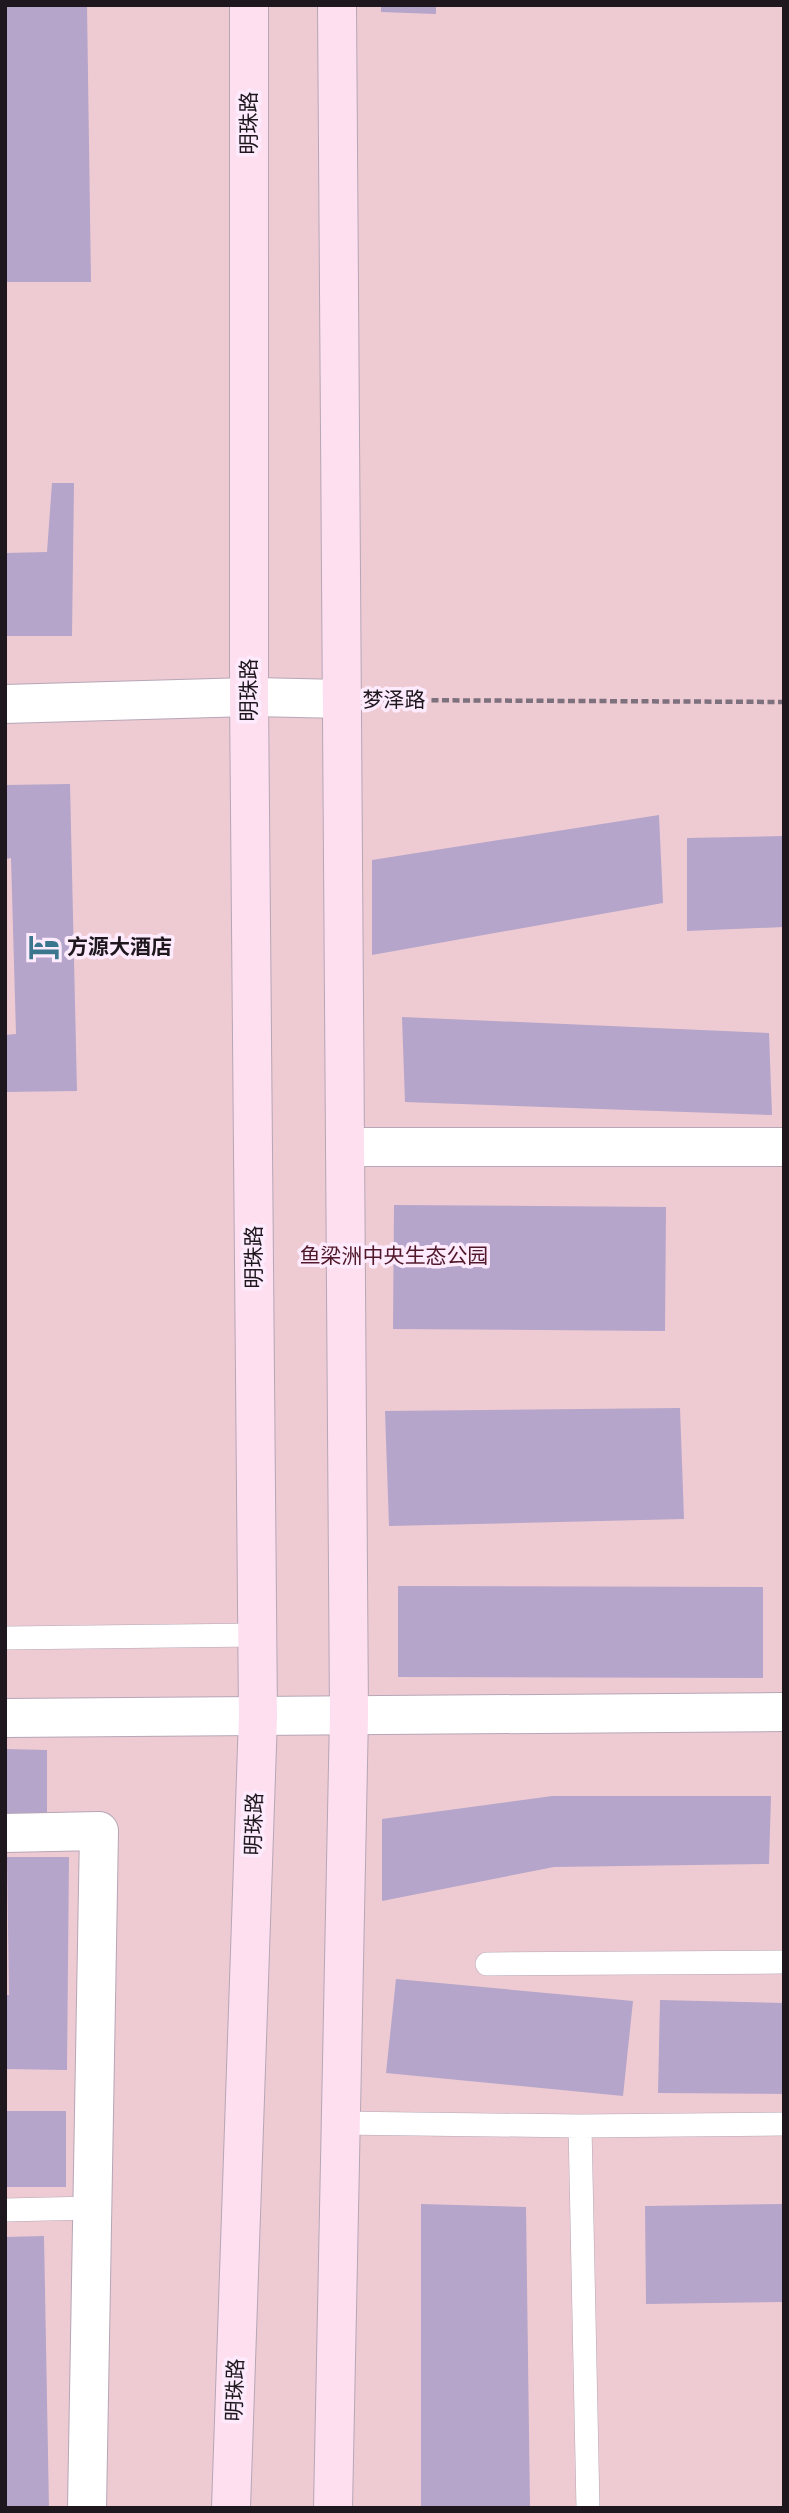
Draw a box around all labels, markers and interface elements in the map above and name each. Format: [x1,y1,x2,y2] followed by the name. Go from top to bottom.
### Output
[237,92,261,155] street label: 明珠路
[237,659,261,722] street label: 明珠路
[363,688,426,712] street label: 梦泽路
[27,930,61,964] hotel icon: 方源大酒店
[67,935,172,959] place label: 方源大酒店
[242,1226,266,1289] street label: 明珠路
[300,1244,489,1268] park label: 鱼梁洲中央生态公园
[241,1792,267,1856] street label: 明珠路
[222,2358,248,2422] street label: 明珠路

